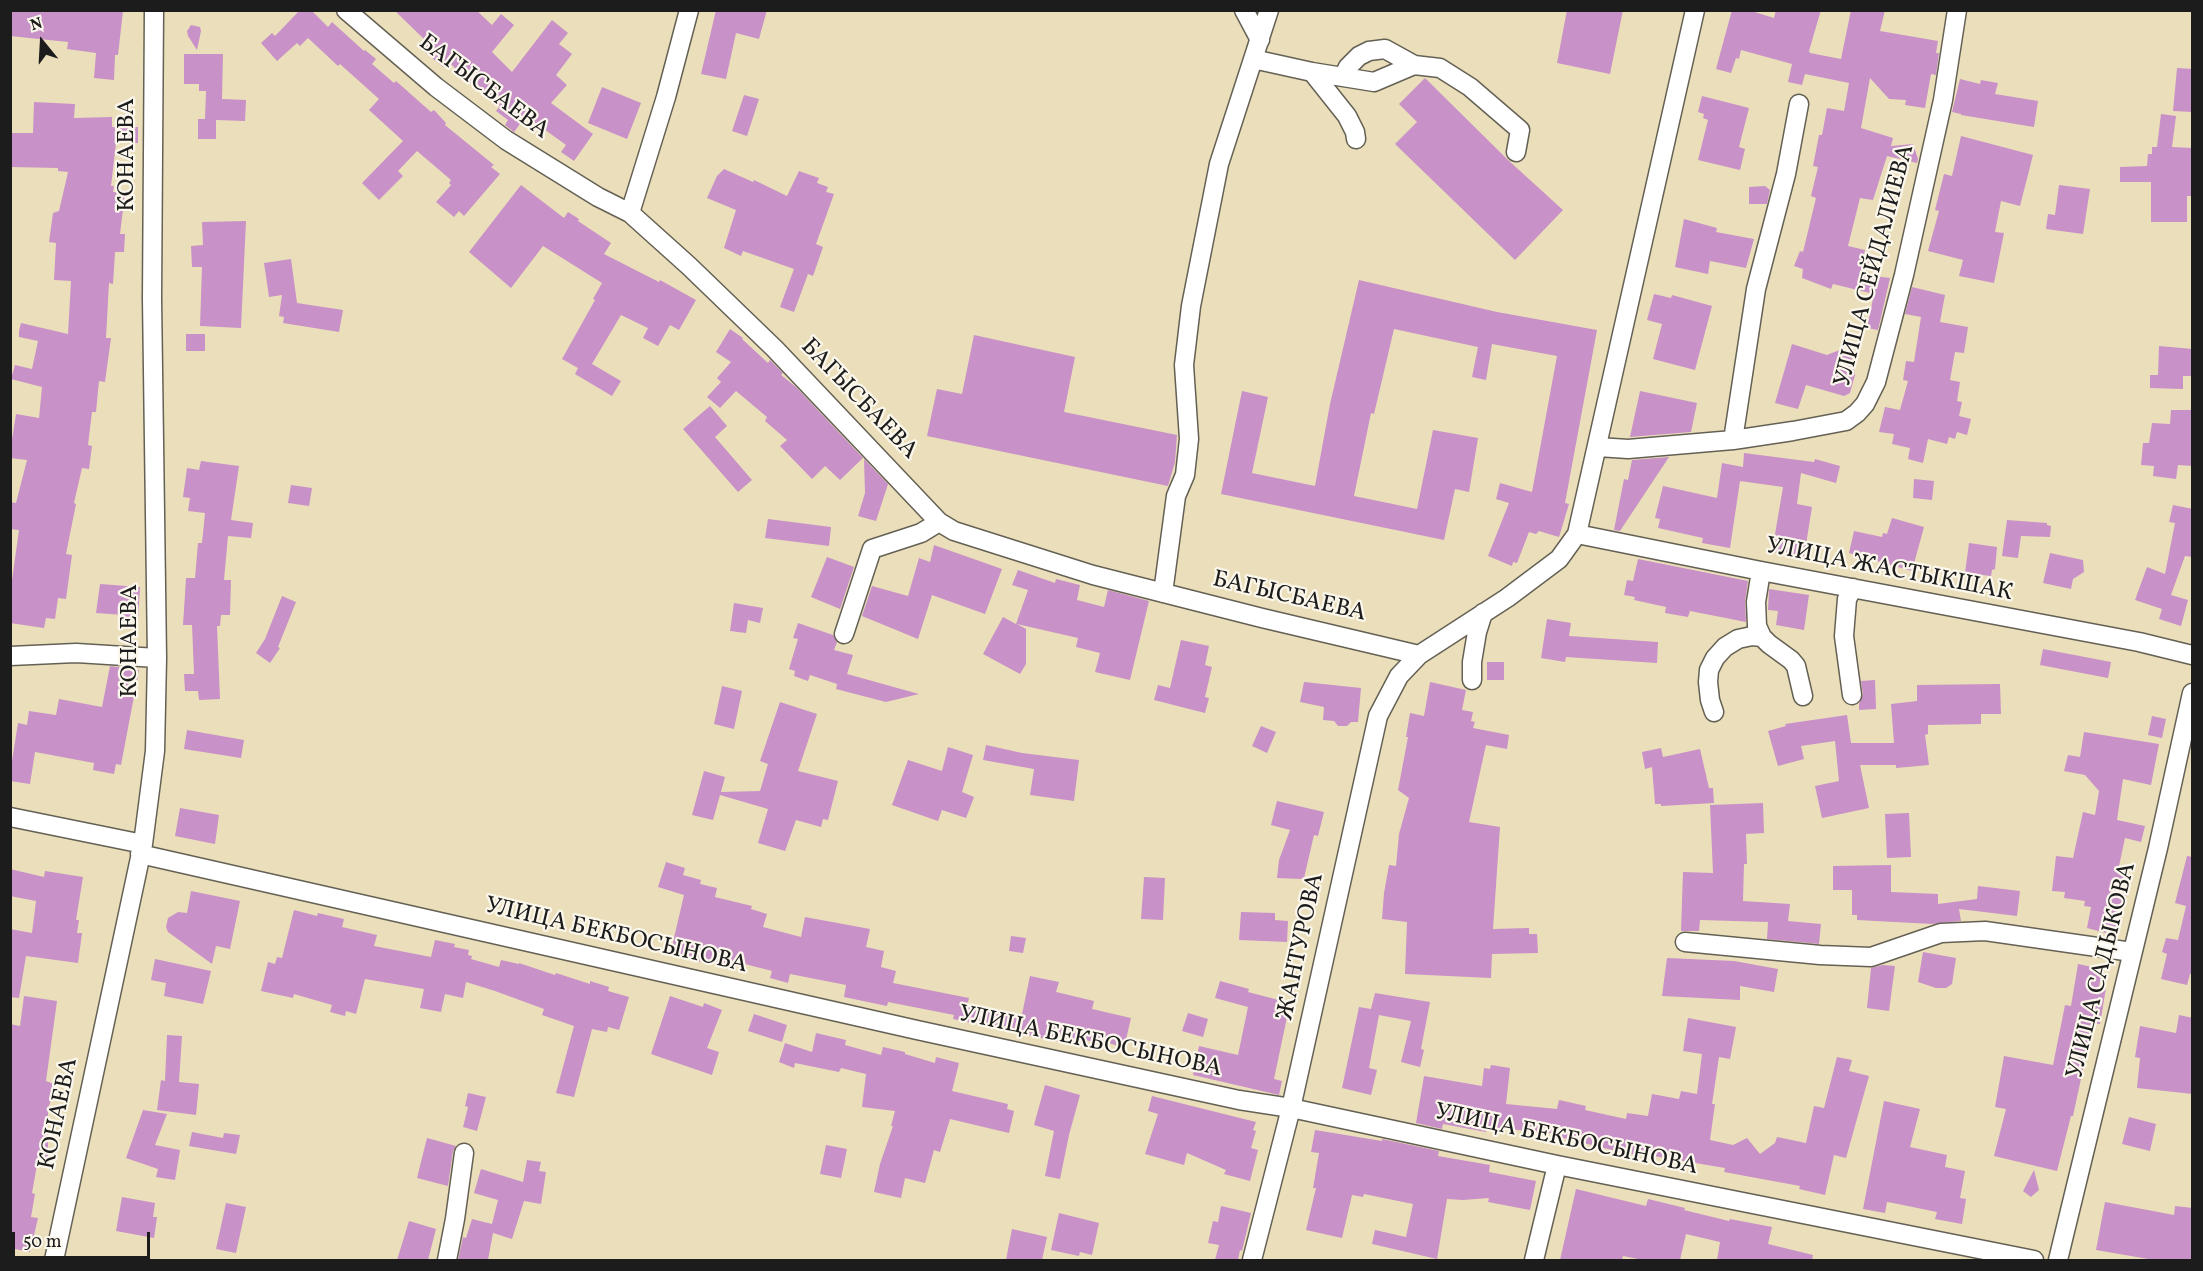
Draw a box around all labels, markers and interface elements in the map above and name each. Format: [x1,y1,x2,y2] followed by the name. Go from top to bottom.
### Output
[12,12,72,72] north arrow
[28,13,45,37] text: N
[412,29,554,147] street label: БАГЫСБАЕВА
[115,98,143,212] street label: КОНАЕВА
[1830,141,1922,391] street label: УЛИЦА СЕЙДАЛИЕВА
[793,334,923,466] street label: БАГЫСБАЕВА
[1763,533,2015,609] street label: УЛИЦА ЖАСТЫКШАК
[1210,566,1368,630] street label: БАГЫСБАЕВА
[118,584,146,698] street label: КОНАЕВА
[2062,860,2144,1082] street label: УЛИЦА САДЫКОВА
[1272,871,1332,1023] street label: ЖАНТУРОВА
[482,893,750,981] street label: УЛИЦА БЕКБОСЫНОВА
[956,1001,1224,1085] street label: УЛИЦА БЕКБОСЫНОВА
[34,1055,86,1173] street label: КОНАЕВА
[1432,1099,1700,1183] street label: УЛИЦА БЕКБОСЫНОВА
[15,1220,153,1258] scale bar
[23,1230,62,1255] text: 50 m

